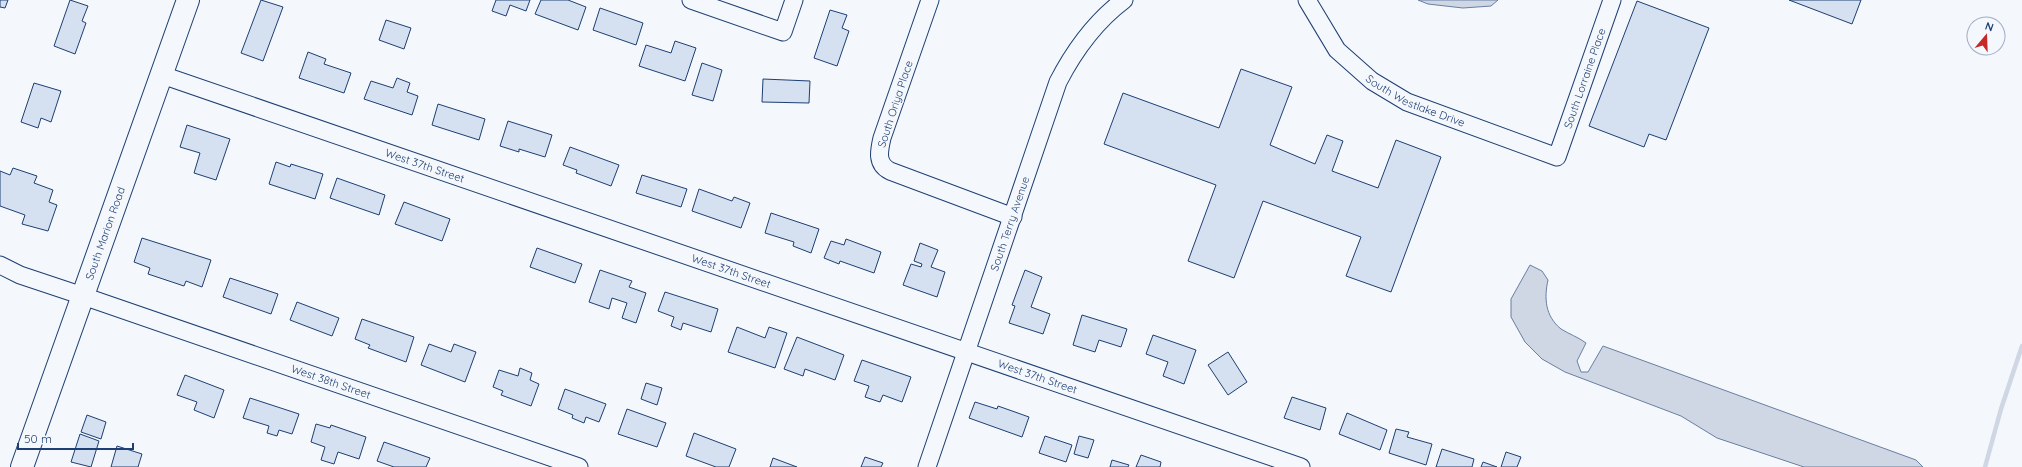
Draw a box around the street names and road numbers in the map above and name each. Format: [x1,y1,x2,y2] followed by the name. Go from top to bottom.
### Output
[1561,26,1609,130] street label: South Lorraine Place
[874,59,916,149] street label: South Oriya Place
[1363,72,1467,130] street label: South Westlake Drive
[383,145,467,186] street label: West 37th Street
[987,175,1032,273] street label: South Terry Avenue
[82,185,128,282] street label: South Marion Road
[690,251,773,291] street label: West 37th Street
[996,356,1079,397] street label: West 37th Street
[289,361,373,402] street label: West 38th Street

